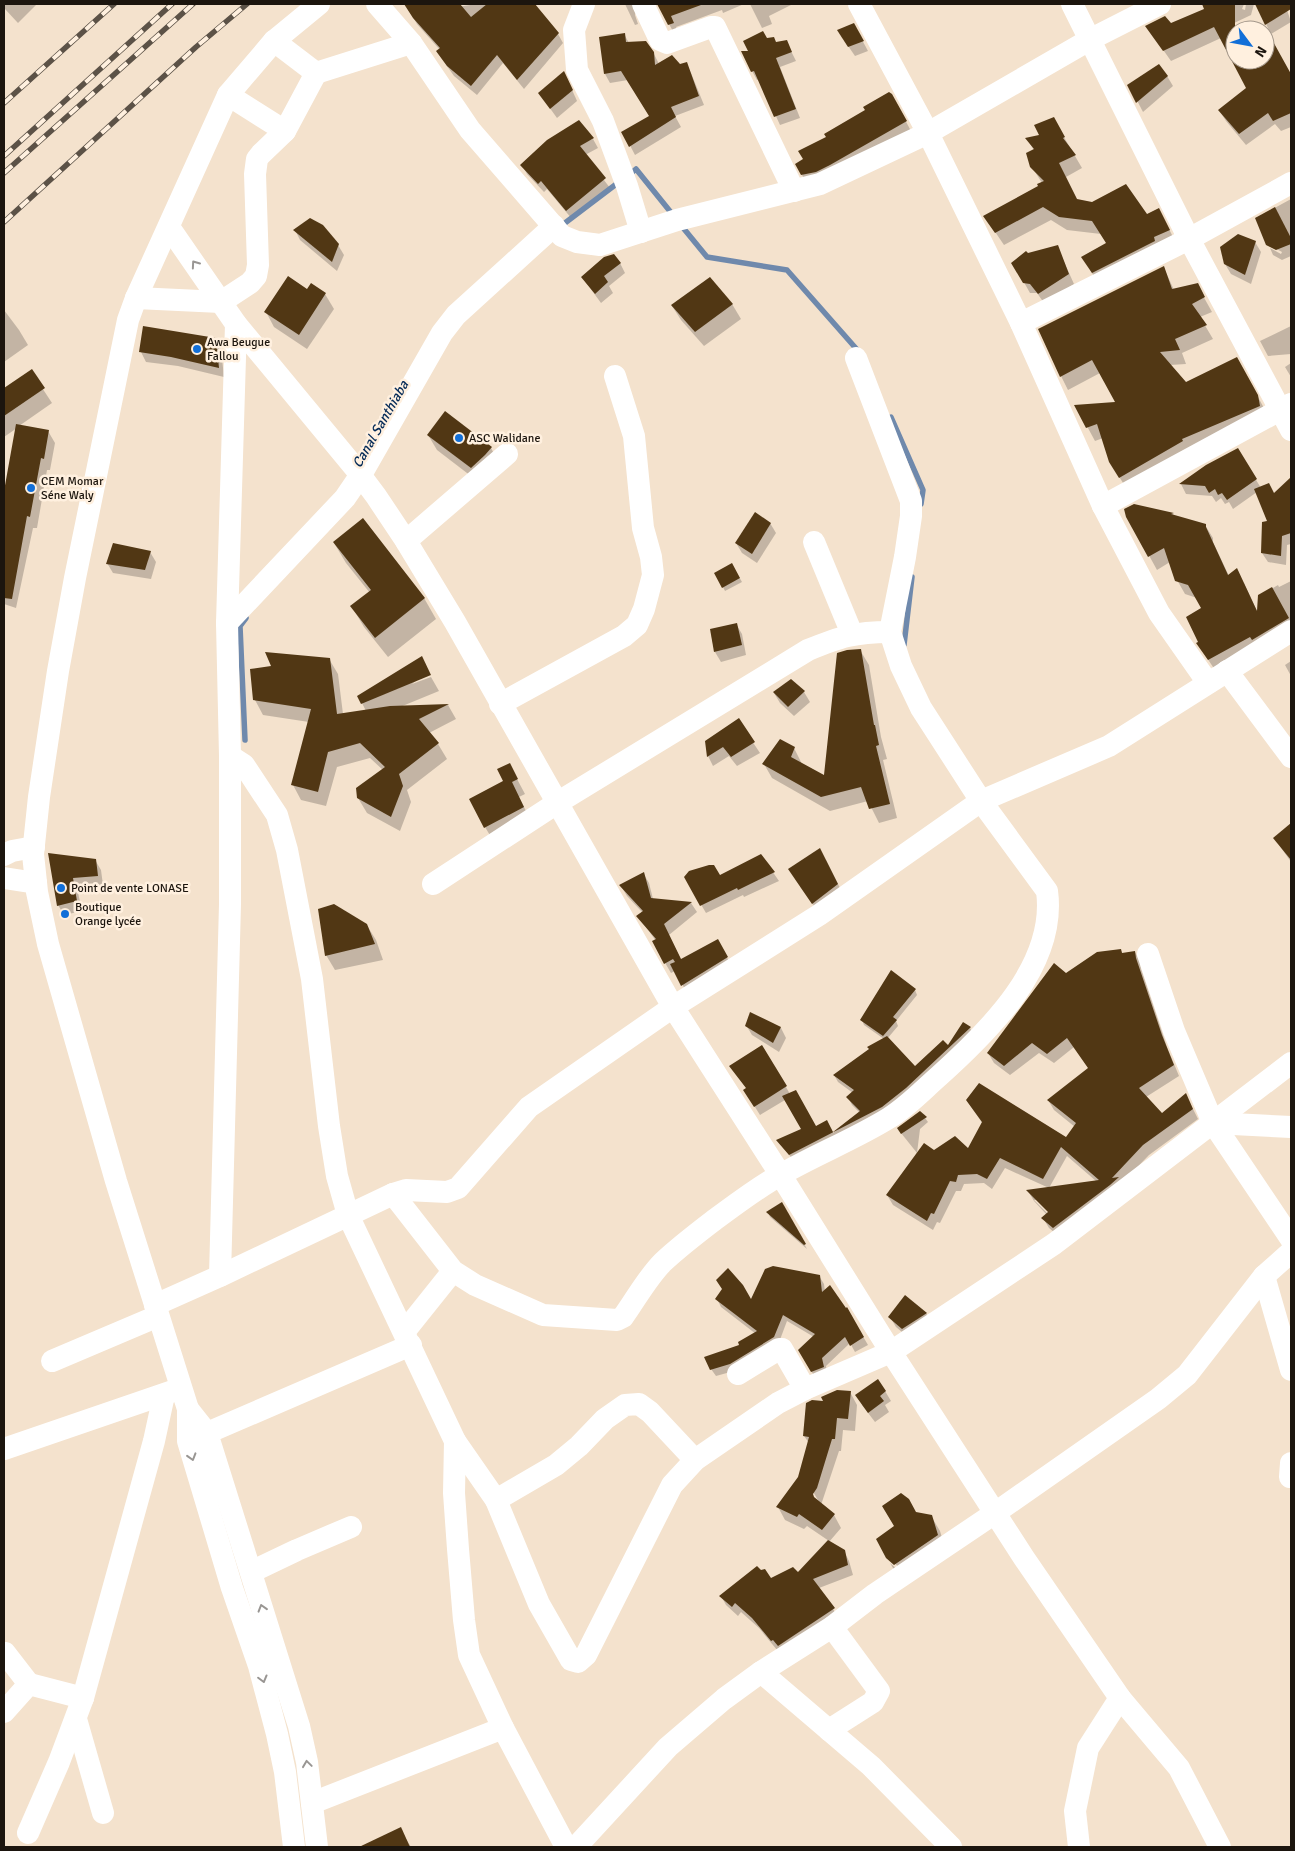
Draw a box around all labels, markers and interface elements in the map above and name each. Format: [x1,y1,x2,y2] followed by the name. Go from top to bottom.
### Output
[1225,20,1275,70] north arrow
[1251,43,1270,60] text: N
[192,261,201,270] one-way arrow
[207,335,270,364] place label: Awa Beugue Fallou
[191,343,203,355] marker: Awa Beugue Fallou
[349,377,413,471] water label: Canal Santhiaba
[469,431,540,446] place label: ASC Walidane
[453,432,465,444] marker: ASC Walidane
[41,474,104,503] place label: CEM Momar Séne Waly
[25,482,37,494] marker: CEM Momar Séne Waly
[71,881,189,896] place label: Point de vente LONASE
[55,882,67,894] marker: Point de vente LONASE
[75,900,141,929] place label: Boutique Orange lycée
[59,908,71,920] marker: Boutique Orange lycée
[187,1452,197,1461] one-way arrow
[258,1604,268,1613] one-way arrow
[257,1674,267,1682] one-way arrow
[302,1760,313,1768] one-way arrow

